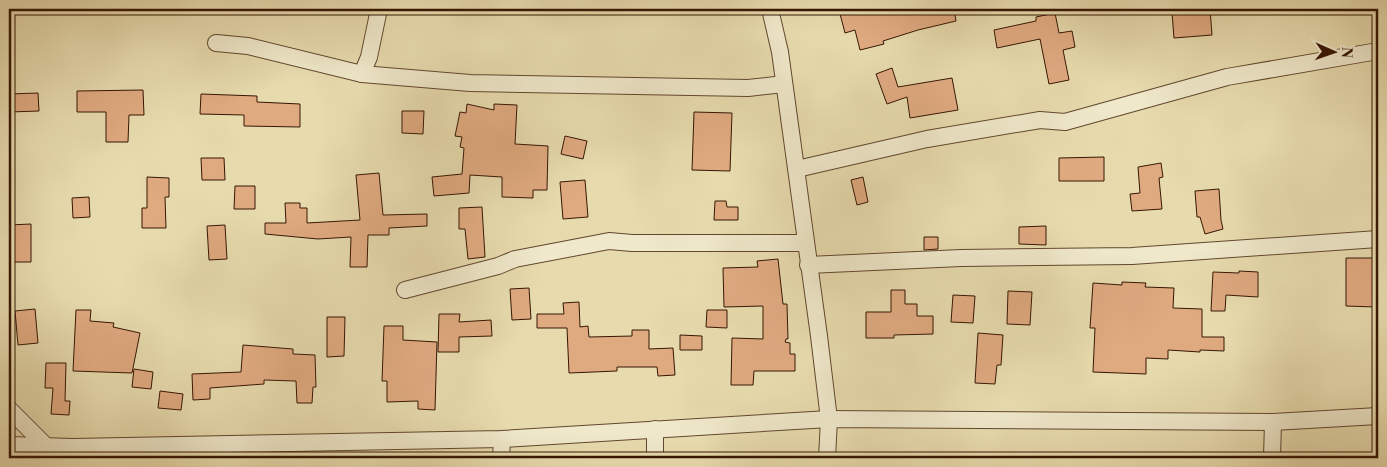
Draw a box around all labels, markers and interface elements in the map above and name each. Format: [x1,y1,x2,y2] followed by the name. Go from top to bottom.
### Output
[1310,28,1360,78] north arrow
[1337,47,1355,58] text: N

